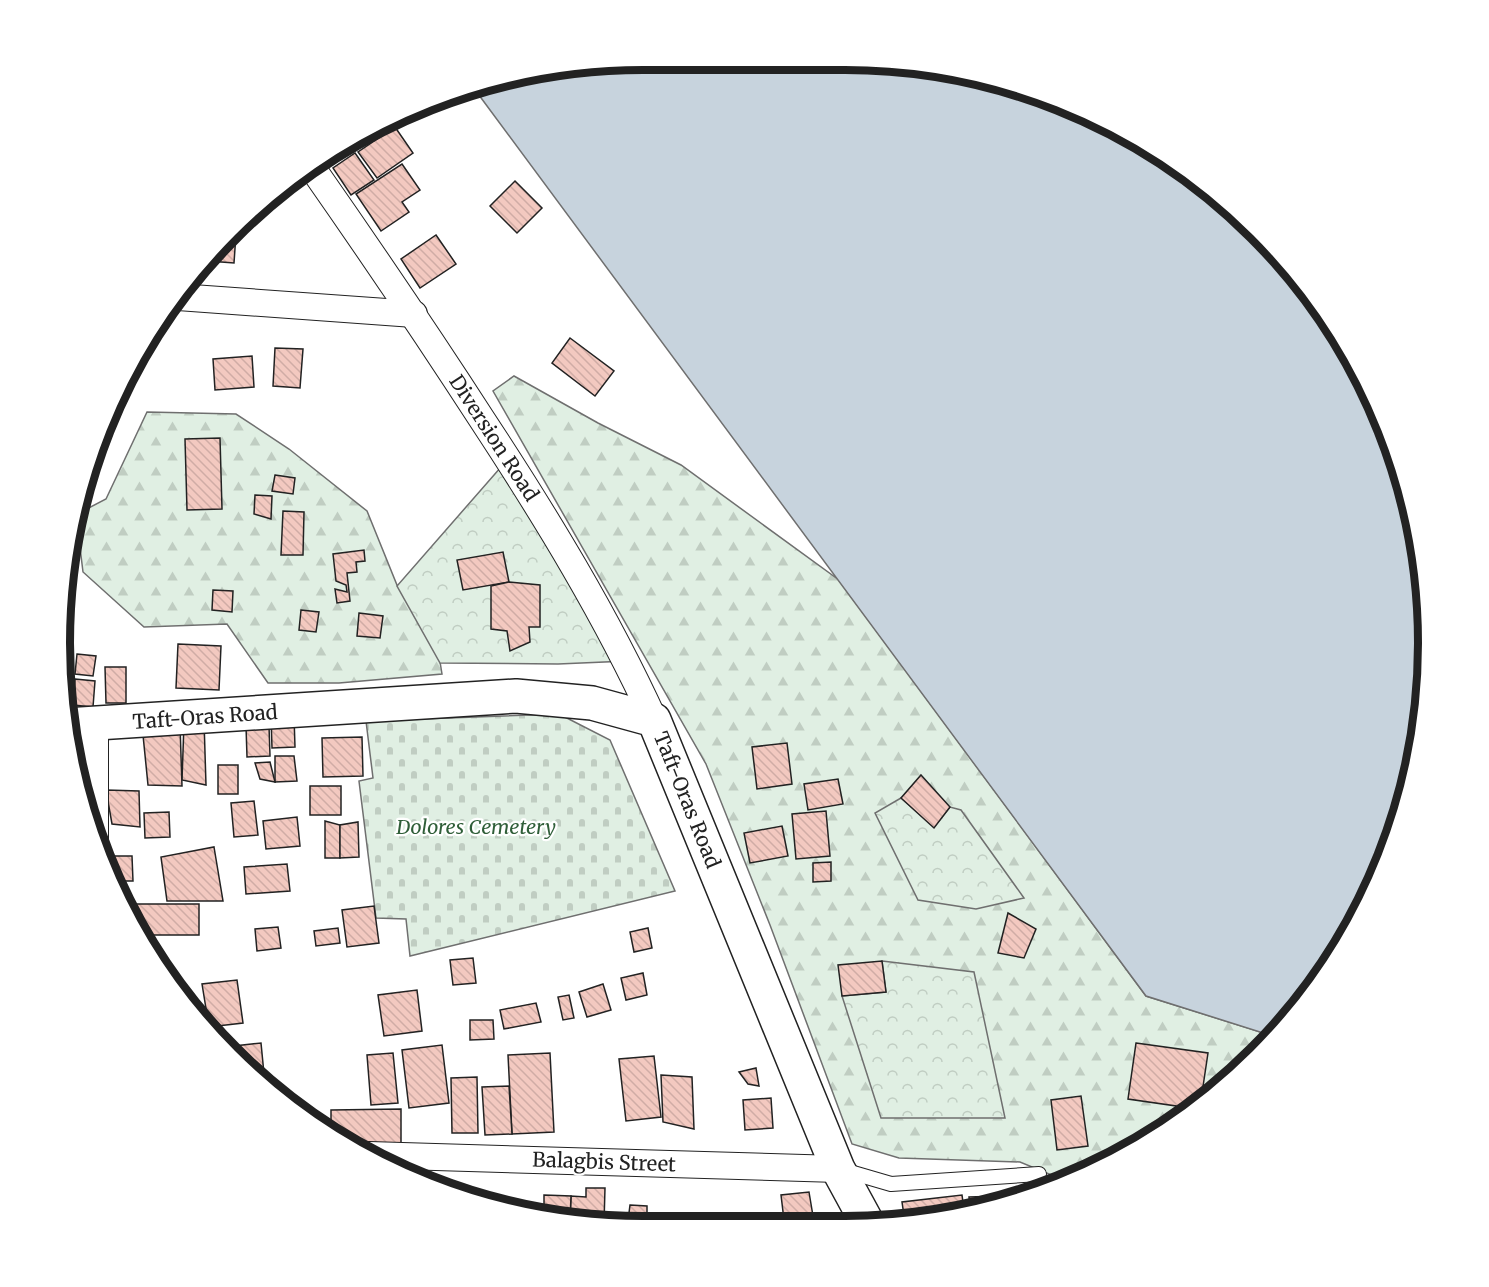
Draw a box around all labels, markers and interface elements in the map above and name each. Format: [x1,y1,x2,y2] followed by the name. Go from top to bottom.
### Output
[444,370,545,506] street label: Diversion Road
[132,699,278,734] street label: Taft-Oras Road
[649,728,726,872] street label: Taft-Oras Road
[395,814,556,839] park label: Dolores Cemetery
[532,1146,677,1177] street label: Balagbis Street

